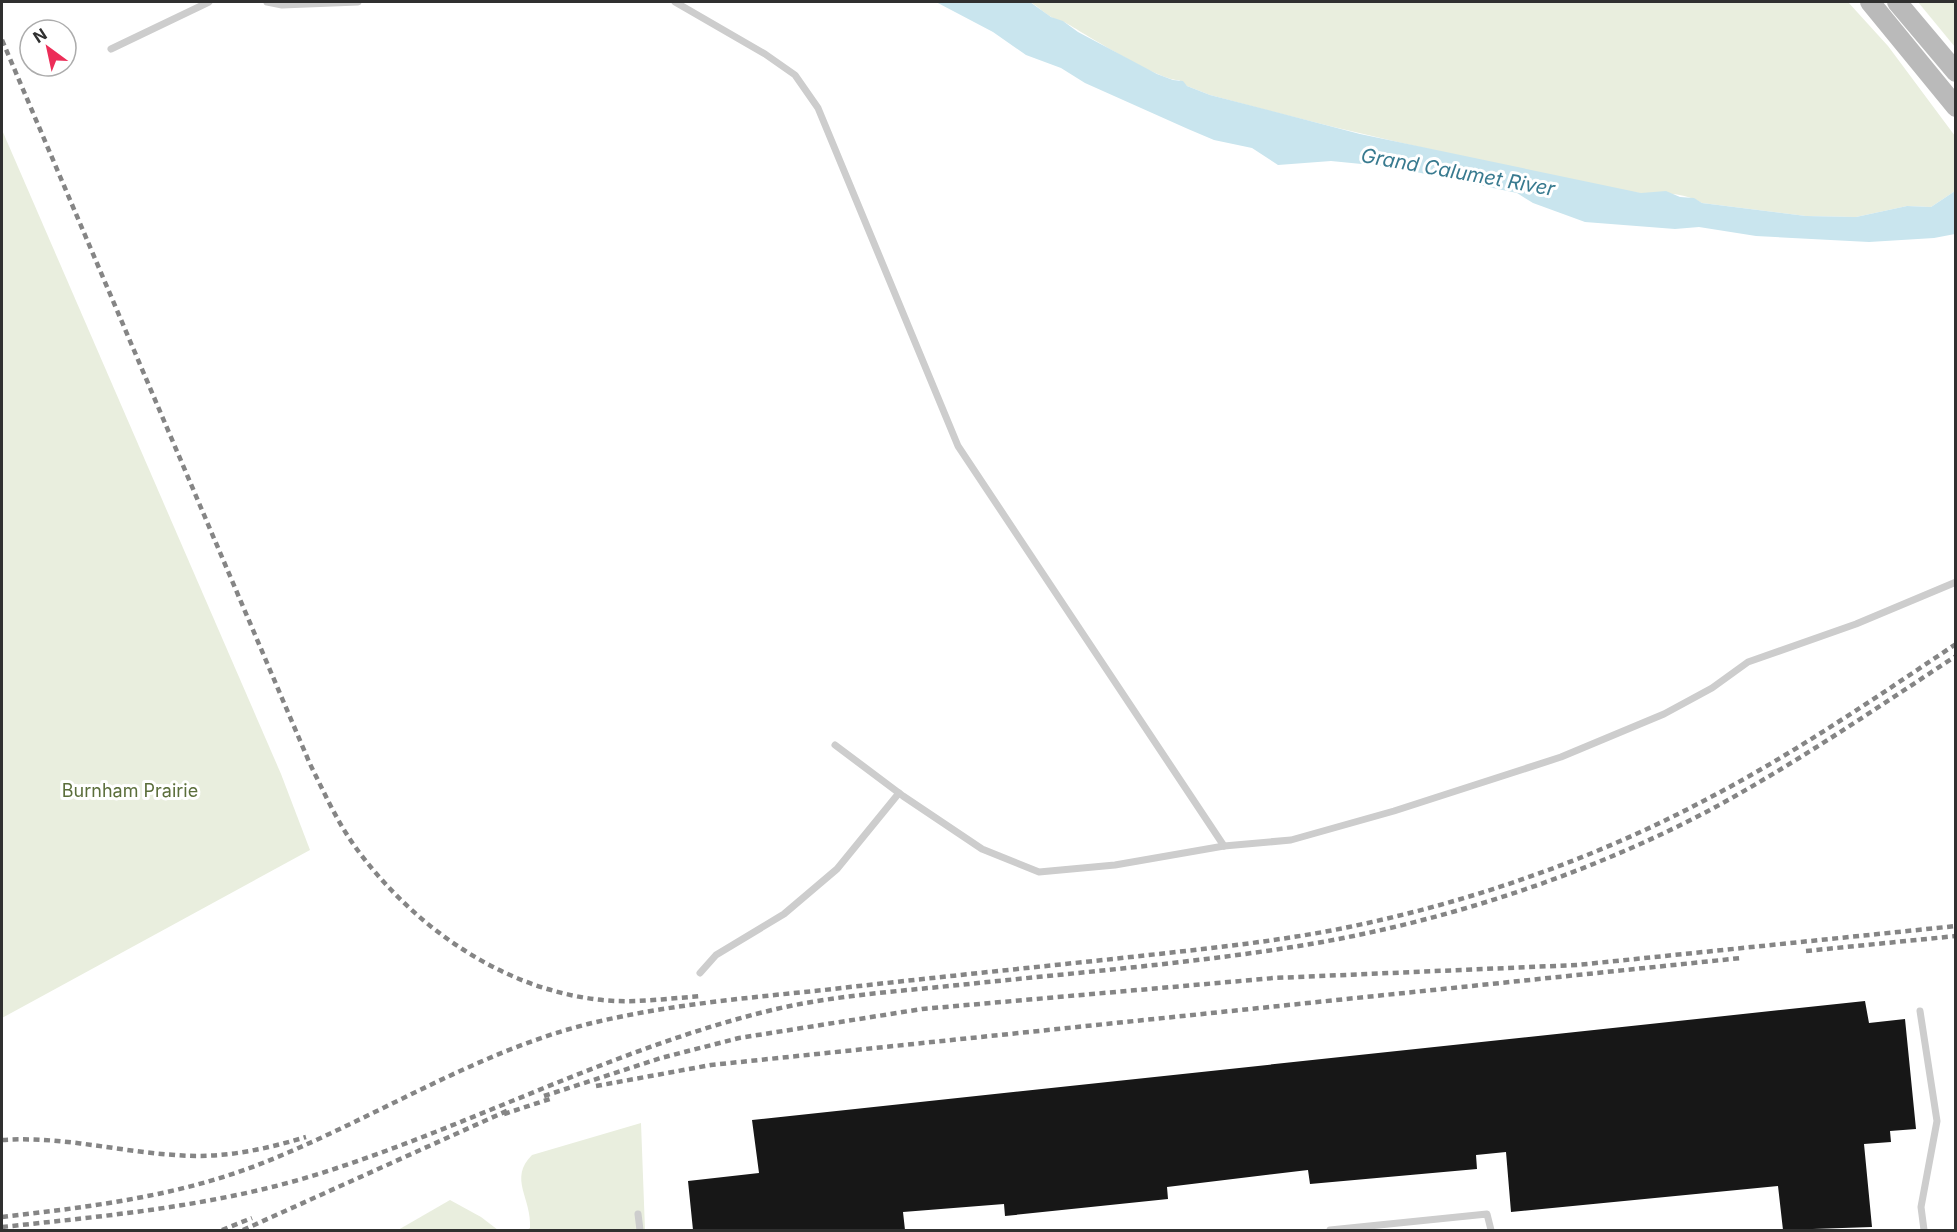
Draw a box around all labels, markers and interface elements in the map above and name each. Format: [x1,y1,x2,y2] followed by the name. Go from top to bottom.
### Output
[18,18,78,78] north arrow
[29,24,50,47] text: N
[1359,143,1557,201] water label: Grand Calumet River
[62,780,198,801] park label: Burnham Prairie

